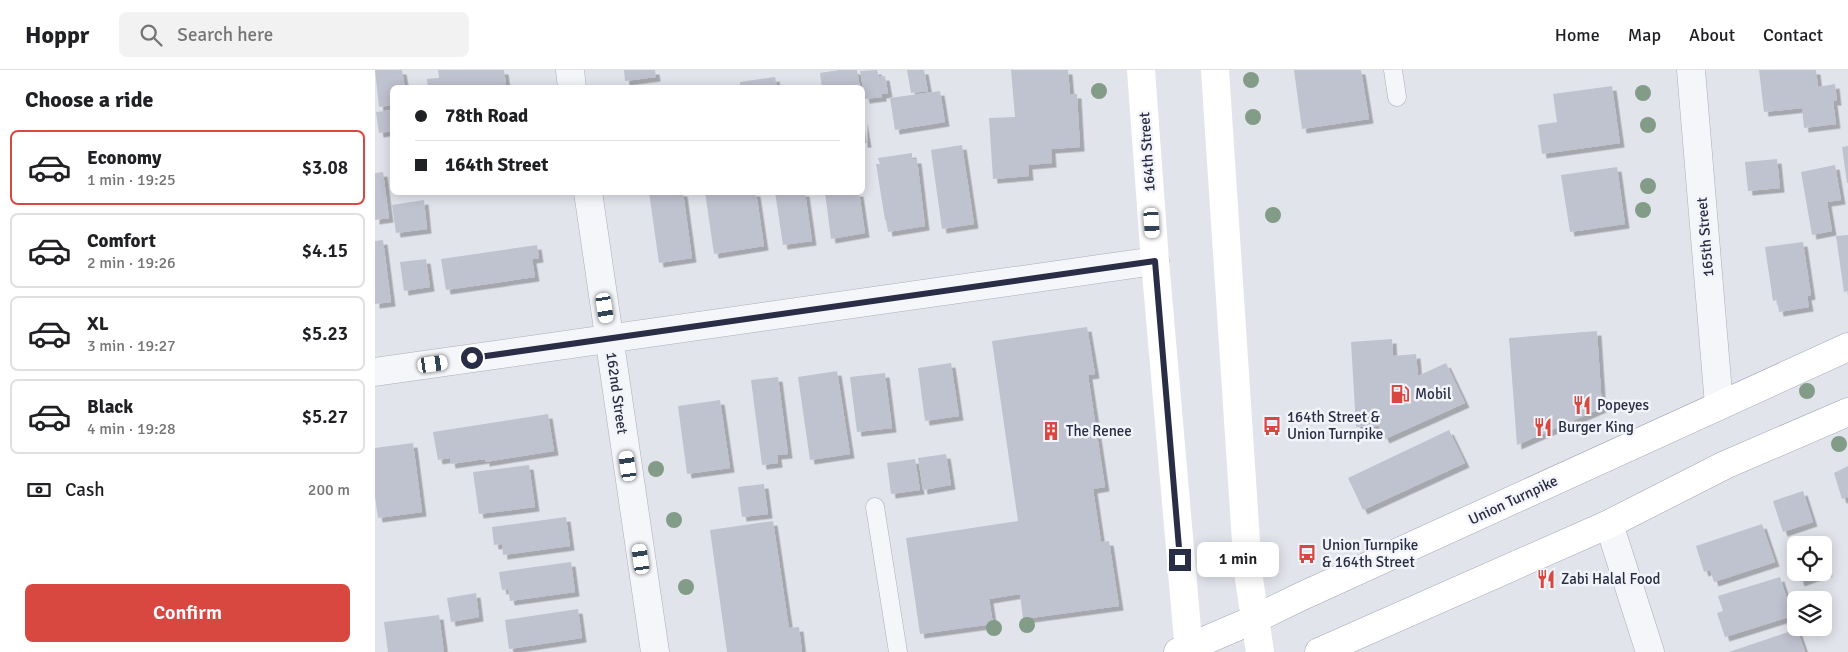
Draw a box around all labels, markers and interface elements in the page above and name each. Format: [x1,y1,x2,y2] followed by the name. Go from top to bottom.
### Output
[119,12,469,57] search box
[25,20,89,50] text: Hoppr
[137,21,165,49] icon: search
[177,23,273,47] text: Search here
[1555,24,1600,46] text: Home
[1628,24,1661,46] text: Map
[1689,24,1735,46] text: About
[1763,24,1823,46] text: Contact
[25,86,153,113] text: Choose a ride
[445,104,528,128] text: 78th Road
[1135,111,1159,193] street label: 164th Street
[27,145,72,190] icon: car
[87,146,161,170] text: Economy
[445,153,548,177] text: 164th Street
[302,156,348,180] text: $3.08
[87,170,176,190] text: 1 min · 19:25
[1693,196,1717,278] street label: 165th Street
[1143,208,1160,238] car
[27,228,72,273] icon: car
[87,229,156,253] text: Comfort
[302,239,348,263] text: $4.15
[87,253,176,273] text: 2 min · 19:26
[595,292,614,324] car
[27,311,72,356] icon: car
[87,312,109,336] text: XL
[302,322,348,346] text: $5.23
[87,336,176,356] text: 3 min · 19:27
[461,347,483,369] route start
[602,351,632,435] street label: 162nd Street
[417,354,448,374] car
[1389,383,1411,405] fuel station icon: Mobil
[1415,385,1451,403] place label: Mobil
[27,394,72,439] icon: car
[1571,394,1593,416] restaurant icon: Popeyes
[87,395,133,419] text: Black
[1597,396,1650,414] place label: Popeyes
[302,405,348,429] text: $5.27
[1287,408,1383,443] place label: 164th Street & Union Turnpike
[1261,415,1283,437] bus stop icon: 164th Street & Union Turnpike
[1532,416,1554,438] restaurant icon: Burger King
[1558,418,1634,436] place label: Burger King
[87,419,176,439] text: 4 min · 19:28
[1040,420,1062,442] building icon: The Renee
[1066,422,1132,440] place label: The Renee
[618,450,637,482] car
[1466,471,1560,529] street label: Union Turnpike
[25,476,53,504] icon: cash
[65,478,105,502] text: Cash
[308,480,350,500] text: 200 m
[1322,536,1418,571] place label: Union Turnpike & 164th Street
[1787,536,1832,636] map controls
[1787,536,1832,581] button: locate
[1197,542,1280,578] callout: 1 min
[631,543,650,575] car
[1296,543,1318,565] bus stop icon: Union Turnpike & 164th Street
[1169,549,1191,571] route end
[1219,549,1257,569] text: 1 min
[1535,568,1557,590] restaurant icon: Zabi Halal Food
[1561,570,1661,588] place label: Zabi Halal Food
[25,584,350,642] button: Confirm
[1787,591,1832,636] button: layers

